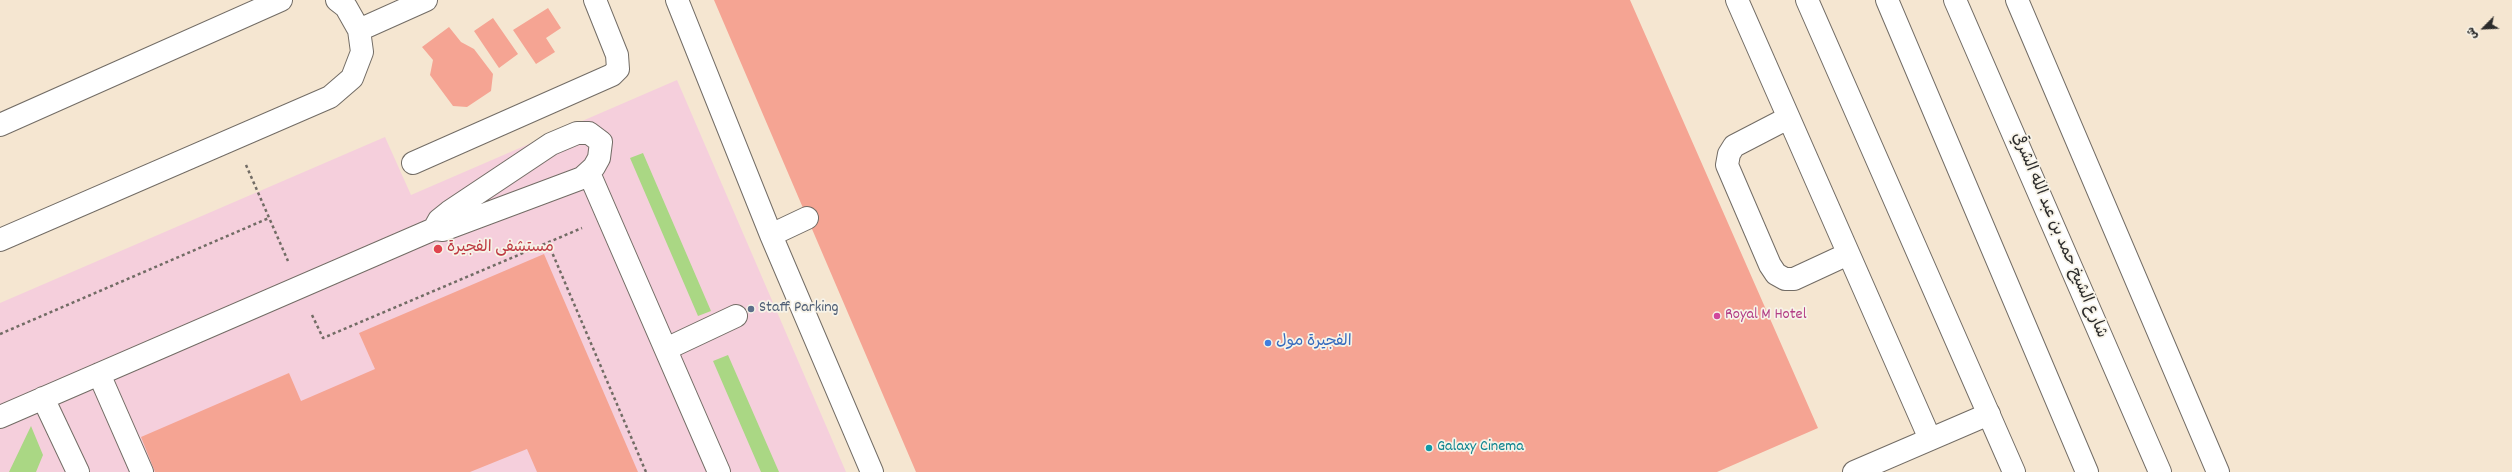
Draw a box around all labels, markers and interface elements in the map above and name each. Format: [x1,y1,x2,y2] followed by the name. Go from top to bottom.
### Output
[2464,8,2504,48] north arrow
[2463,24,2483,42] text: ش
[2006,130,2110,342] street label: شارع الشيخ حمد بن عبد الله الشرقي
[447,239,554,259] place label: مستشفى الفجيرة
[432,243,444,255] marker: مستشفى الفجيرة
[759,299,839,319] place label: Staff Parking
[746,304,756,314] marker: Staff Parking
[1725,306,1806,326] place label: Royal M Hotel
[1712,311,1722,321] marker: Royal M Hotel
[1276,333,1352,353] place label: الفجيرة مول
[1263,338,1273,348] marker: الفجيرة مول
[1437,438,1524,458] place label: Galaxy Cinema
[1424,443,1434,453] marker: Galaxy Cinema

